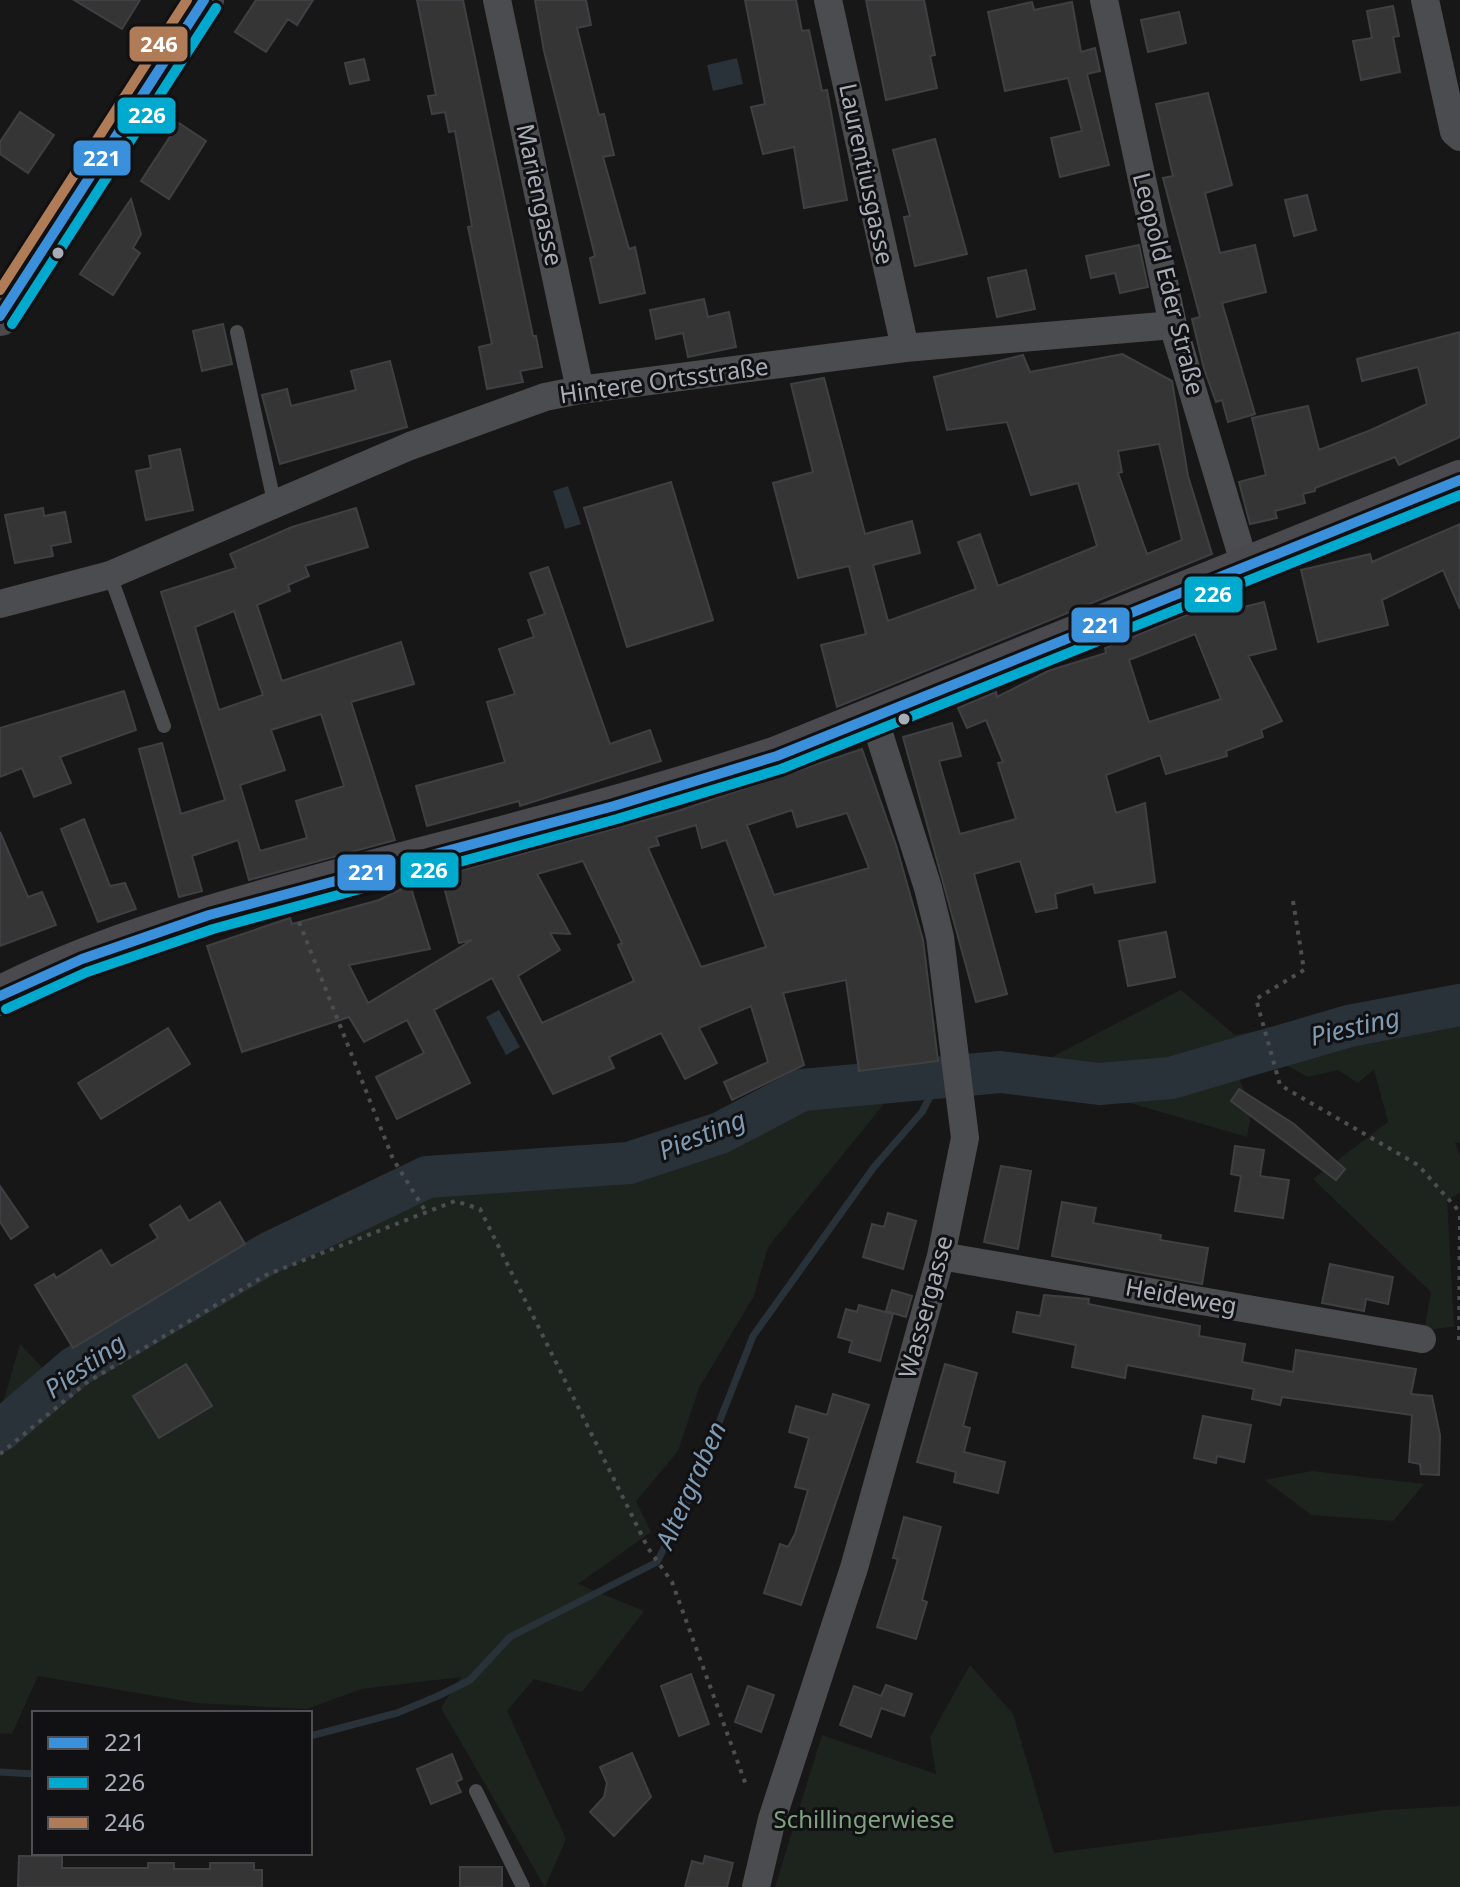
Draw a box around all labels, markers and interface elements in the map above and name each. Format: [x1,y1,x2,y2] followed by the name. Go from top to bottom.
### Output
[128,25,189,63] line badge: 246
[140,28,178,58] text: 246
[832,80,903,267] street label: Laurentiusgasse
[116,96,177,135] line badge: 226
[128,99,166,129] text: 226
[509,121,572,269] street label: Mariengasse
[72,139,132,177] line badge: 221
[83,142,121,172] text: 221
[1126,169,1213,398] street label: Leopold Eder Straße
[50,245,66,261] unlabelled marker
[557,349,770,411] street label: Hintere Ortsstraße
[1183,575,1244,614] line badge: 226
[1194,578,1232,608] text: 226
[1070,606,1131,644] line badge: 221
[1082,609,1120,639] text: 221
[896,711,912,727] unlabelled marker
[399,851,460,889] line badge: 226
[336,853,397,892] line badge: 221
[410,854,448,884] text: 226
[348,856,386,886] text: 221
[1306,998,1403,1054] water label: Piesting
[653,1100,751,1168] water label: Piesting
[890,1232,959,1382] street label: Wassergasse
[1123,1270,1240,1322] street label: Heideweg
[37,1324,132,1406] water label: Piesting
[645,1415,734,1556] water label: Altergraben
[32,1711,312,1855] legend
[104,1725,145,1758] text: 221
[104,1765,145,1798] text: 226
[774,1802,954,1835] park label: Schillingerwiese
[104,1805,145,1838] text: 246

